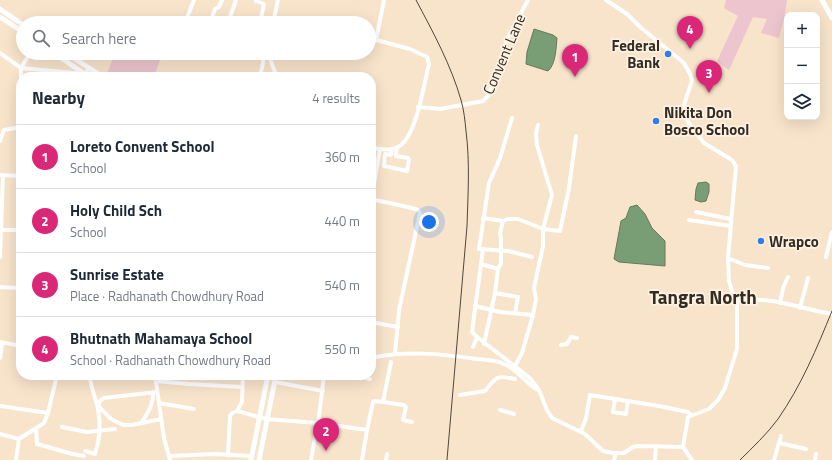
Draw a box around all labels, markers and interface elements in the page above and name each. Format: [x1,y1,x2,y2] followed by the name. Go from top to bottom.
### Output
[477,10,531,98] street label: Convent Lane
[784,12,820,120] map controls
[784,12,820,48] button: +
[16,16,376,60] search box
[677,16,703,49] pin: 4
[30,27,52,49] icon: search
[62,27,136,50] text: Search here
[611,34,660,74] place label: Federal Bank
[562,44,588,77] pin: 1
[784,48,820,84] button: −
[663,49,673,59] marker: Federal Bank
[696,60,722,93] pin: 3
[784,84,820,120] button: layers
[32,85,85,111] text: Nearby
[312,88,360,108] text: 4 results
[664,101,749,141] place label: Nikita Don Bosco School
[651,116,661,126] marker: Nikita Don Bosco School
[70,135,215,158] text: Loreto Convent School
[41,147,49,167] text: 1
[324,147,360,167] text: 360 m
[70,158,106,178] text: School
[70,199,162,222] text: Holy Child Sch
[41,211,49,231] text: 2
[324,211,360,231] text: 440 m
[419,212,439,232] your location
[70,222,106,242] text: School
[769,230,819,253] place label: Wrapco
[756,236,766,246] marker: Wrapco
[70,263,164,286] text: Sunrise Estate
[41,275,49,295] text: 3
[324,275,360,295] text: 540 m
[649,282,757,311] district label: Tangra North
[70,286,264,306] text: Place · Radhanath Chowdhury Road
[70,327,252,350] text: Bhutnath Mahamaya School
[41,339,49,359] text: 4
[324,339,360,359] text: 550 m
[70,350,271,370] text: School · Radhanath Chowdhury Road
[313,418,339,451] pin: 2

